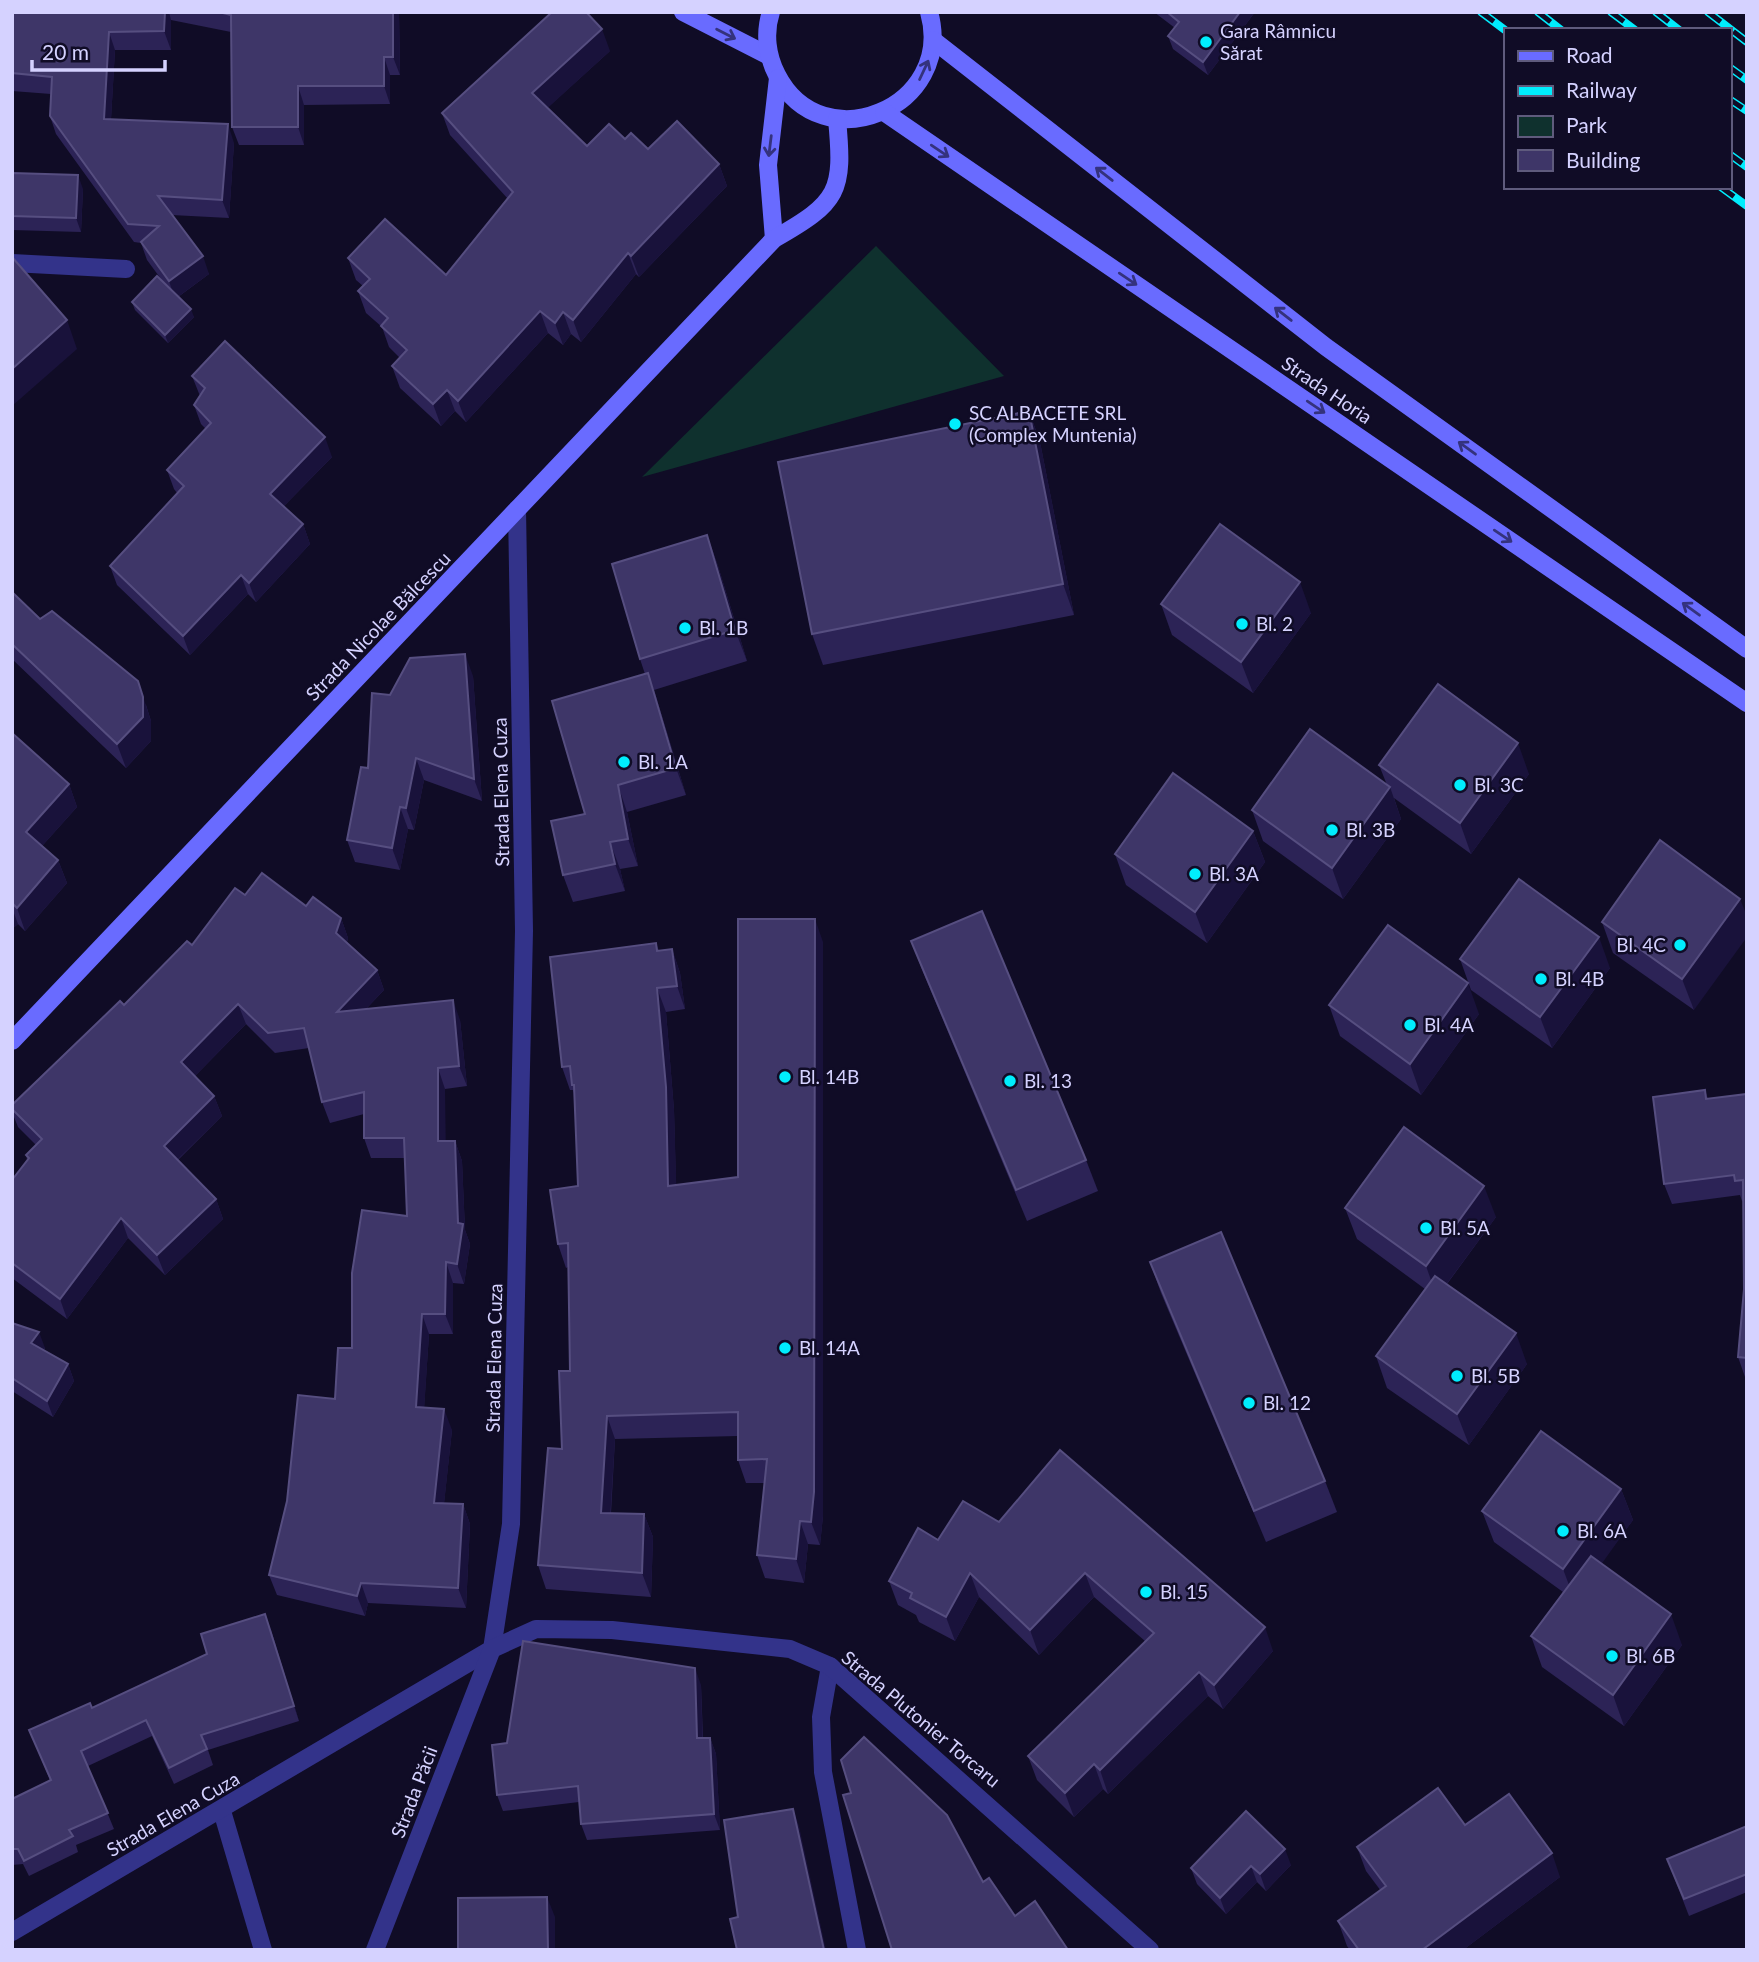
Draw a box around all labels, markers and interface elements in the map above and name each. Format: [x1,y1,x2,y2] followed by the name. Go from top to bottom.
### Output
[1220,19,1336,64] place label: Gara Râmnicu Sărat
[32,28,164,72] scale bar
[715,28,736,42] one-way arrow
[1504,28,1731,189] legend
[1198,34,1214,50] marker: Gara Râmnicu Sărat
[42,39,89,64] text: 20 m
[1566,42,1613,67] text: Road
[918,60,932,81] one-way arrow
[1566,77,1637,102] text: Railway
[1566,112,1607,137] text: Park
[764,134,777,157] one-way arrow
[930,143,949,158] one-way arrow
[1566,147,1641,172] text: Building
[1095,166,1113,181] one-way arrow
[1118,272,1137,286] one-way arrow
[1274,306,1293,321] one-way arrow
[1278,351,1377,428] street label: Strada Horia
[1306,400,1325,414] one-way arrow
[969,401,1137,446] place label: SC ALBACETE SRL (Complex Muntenia)
[947,416,963,432] marker: SC ALBACETE SRL (Complex Muntenia)
[1458,441,1477,455] one-way arrow
[1493,529,1512,543] one-way arrow
[301,546,455,705] street label: Strada Nicolae Bălcescu
[1682,602,1701,616] one-way arrow
[1256,612,1293,635] place label: Bl. 2
[699,616,748,639] place label: Bl. 1B
[1234,616,1250,632] marker: Bl. 2
[677,620,693,636] marker: Bl. 1B
[488,717,513,867] street label: Strada Elena Cuza
[638,750,688,773] place label: Bl. 1A
[616,754,632,770] marker: Bl. 1A
[1474,773,1524,796] place label: Bl. 3C
[1452,777,1468,793] marker: Bl. 3C
[1346,818,1395,841] place label: Bl. 3B
[1324,822,1340,838] marker: Bl. 3B
[1209,862,1259,885] place label: Bl. 3A
[1187,866,1203,882] marker: Bl. 3A
[1616,933,1666,956] place label: Bl. 4C
[1672,937,1688,953] marker: Bl. 4C
[1555,967,1604,990] place label: Bl. 4B
[1533,971,1549,987] marker: Bl. 4B
[1424,1013,1474,1036] place label: Bl. 4A
[1402,1017,1418,1033] marker: Bl. 4A
[799,1065,859,1088] place label: Bl. 14B
[777,1069,793,1085] marker: Bl. 14B
[1024,1069,1072,1092] place label: Bl. 13
[1002,1073,1018,1089] marker: Bl. 13
[1440,1216,1490,1239] place label: Bl. 5A
[1418,1220,1434,1236] marker: Bl. 5A
[481,1283,506,1433] street label: Strada Elena Cuza
[799,1336,860,1359] place label: Bl. 14A
[777,1340,793,1356] marker: Bl. 14A
[1471,1364,1520,1387] place label: Bl. 5B
[1449,1368,1465,1384] marker: Bl. 5B
[1263,1391,1311,1414] place label: Bl. 12
[1241,1395,1257,1411] marker: Bl. 12
[1577,1519,1627,1542] place label: Bl. 6A
[1555,1523,1571,1539] marker: Bl. 6A
[1160,1580,1208,1603] place label: Bl. 15
[1138,1584,1154,1600] marker: Bl. 15
[1626,1644,1675,1667] place label: Bl. 6B
[837,1646,1005,1792] street label: Strada Plutonier Torcaru
[1604,1648,1620,1664] marker: Bl. 6B
[385,1743,442,1841] street label: Strada Păcii
[102,1766,243,1861] street label: Strada Elena Cuza

